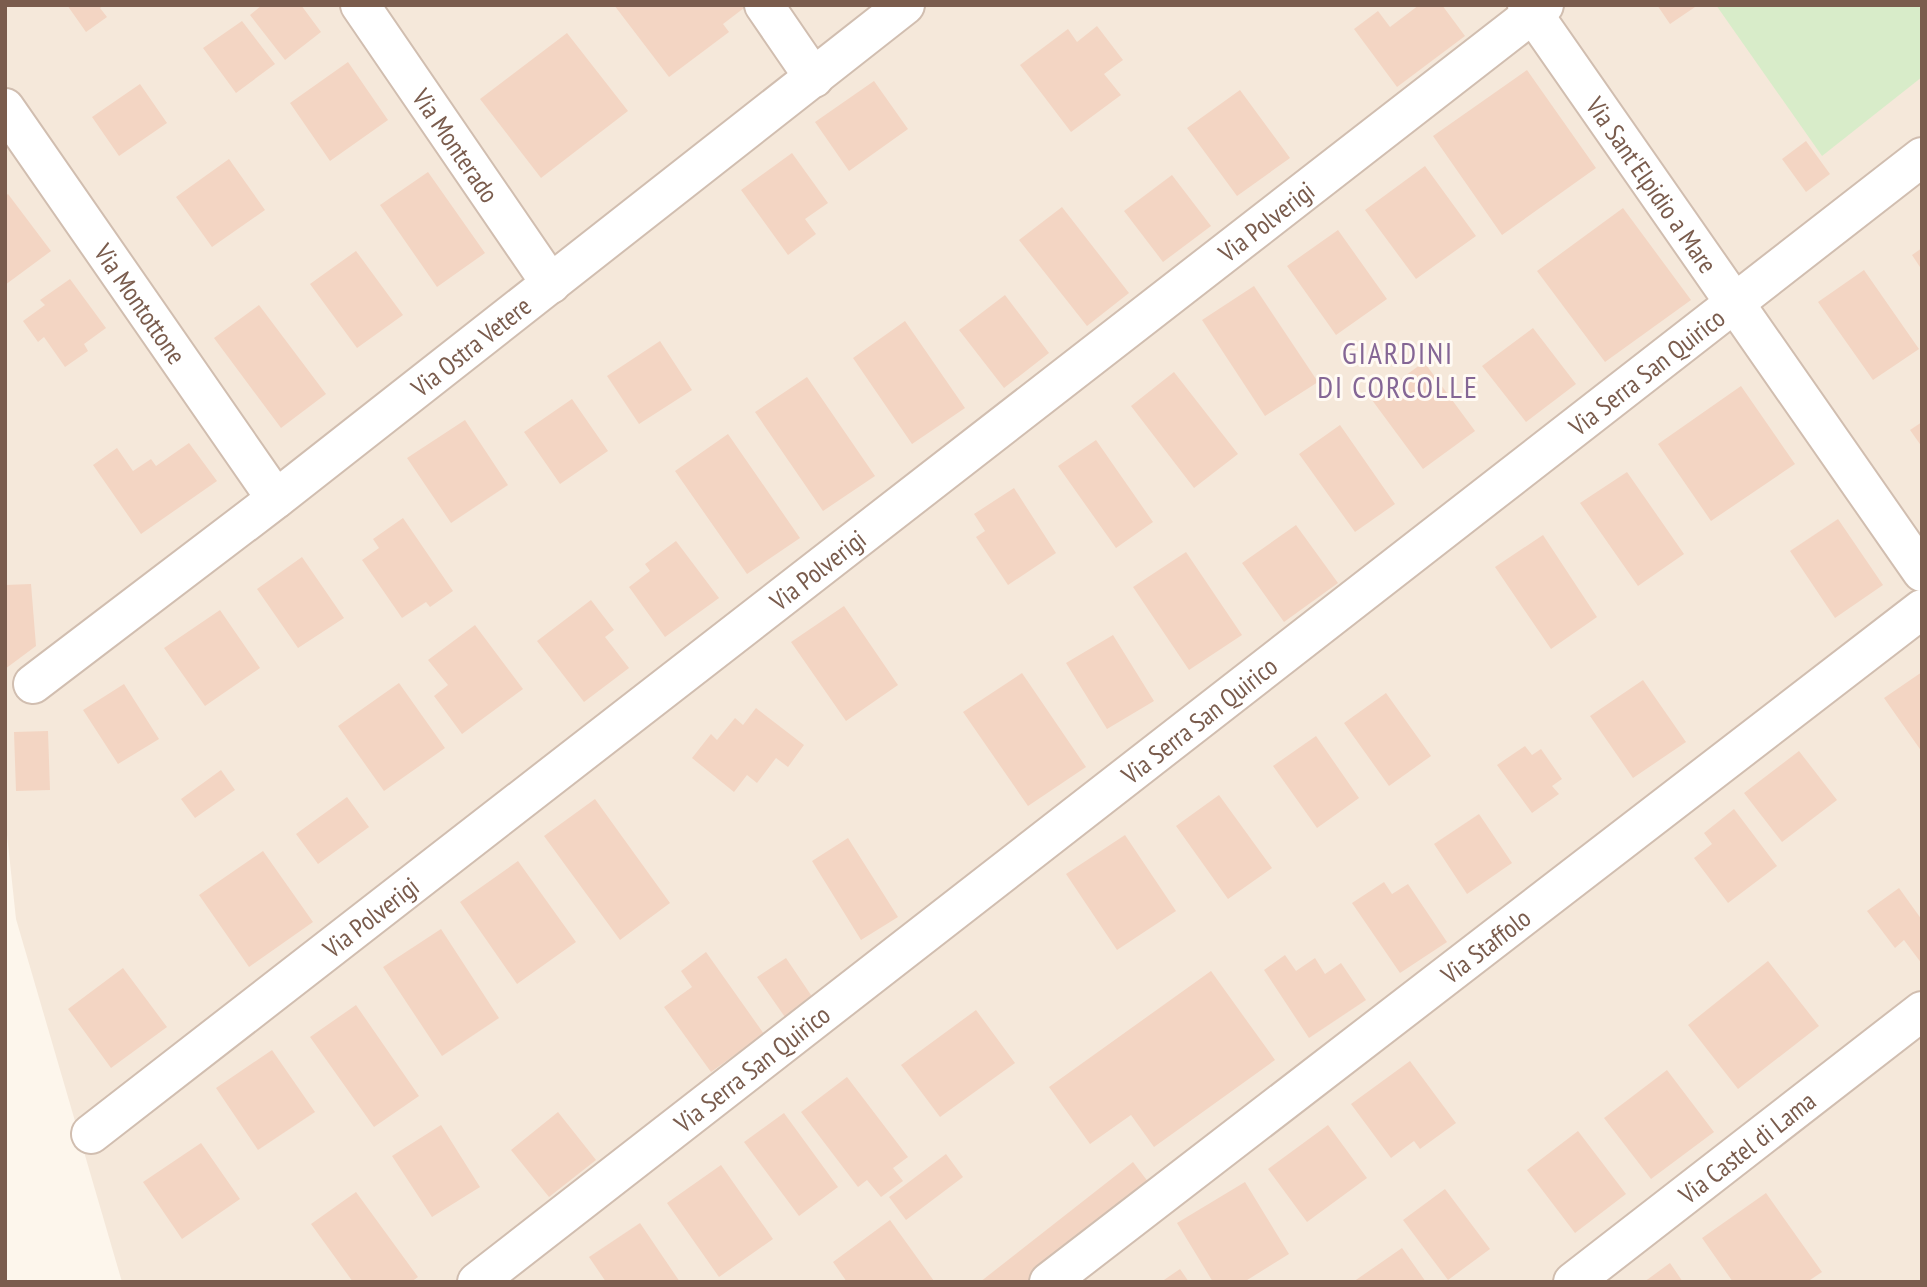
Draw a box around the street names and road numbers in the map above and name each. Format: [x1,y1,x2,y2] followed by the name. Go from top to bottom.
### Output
[405,81,507,208] street label: Via Monterado
[1579,89,1725,279] street label: Via Sant'Elpidio a Mare
[1211,173,1321,269] street label: Via Polverigi
[87,236,194,370] street label: Via Montottone
[403,289,537,404] street label: Via Ostra Vetere
[1561,301,1731,443] street label: Via Serra San Quirico
[762,522,872,618] street label: Via Polverigi
[1114,649,1283,791] street label: Via Serra San Quirico
[315,869,425,965] street label: Via Polverigi
[1433,901,1537,991] street label: Via Staffolo
[666,997,836,1140] street label: Via Serra San Quirico
[1671,1084,1822,1211] street label: Via Castel di Lama

